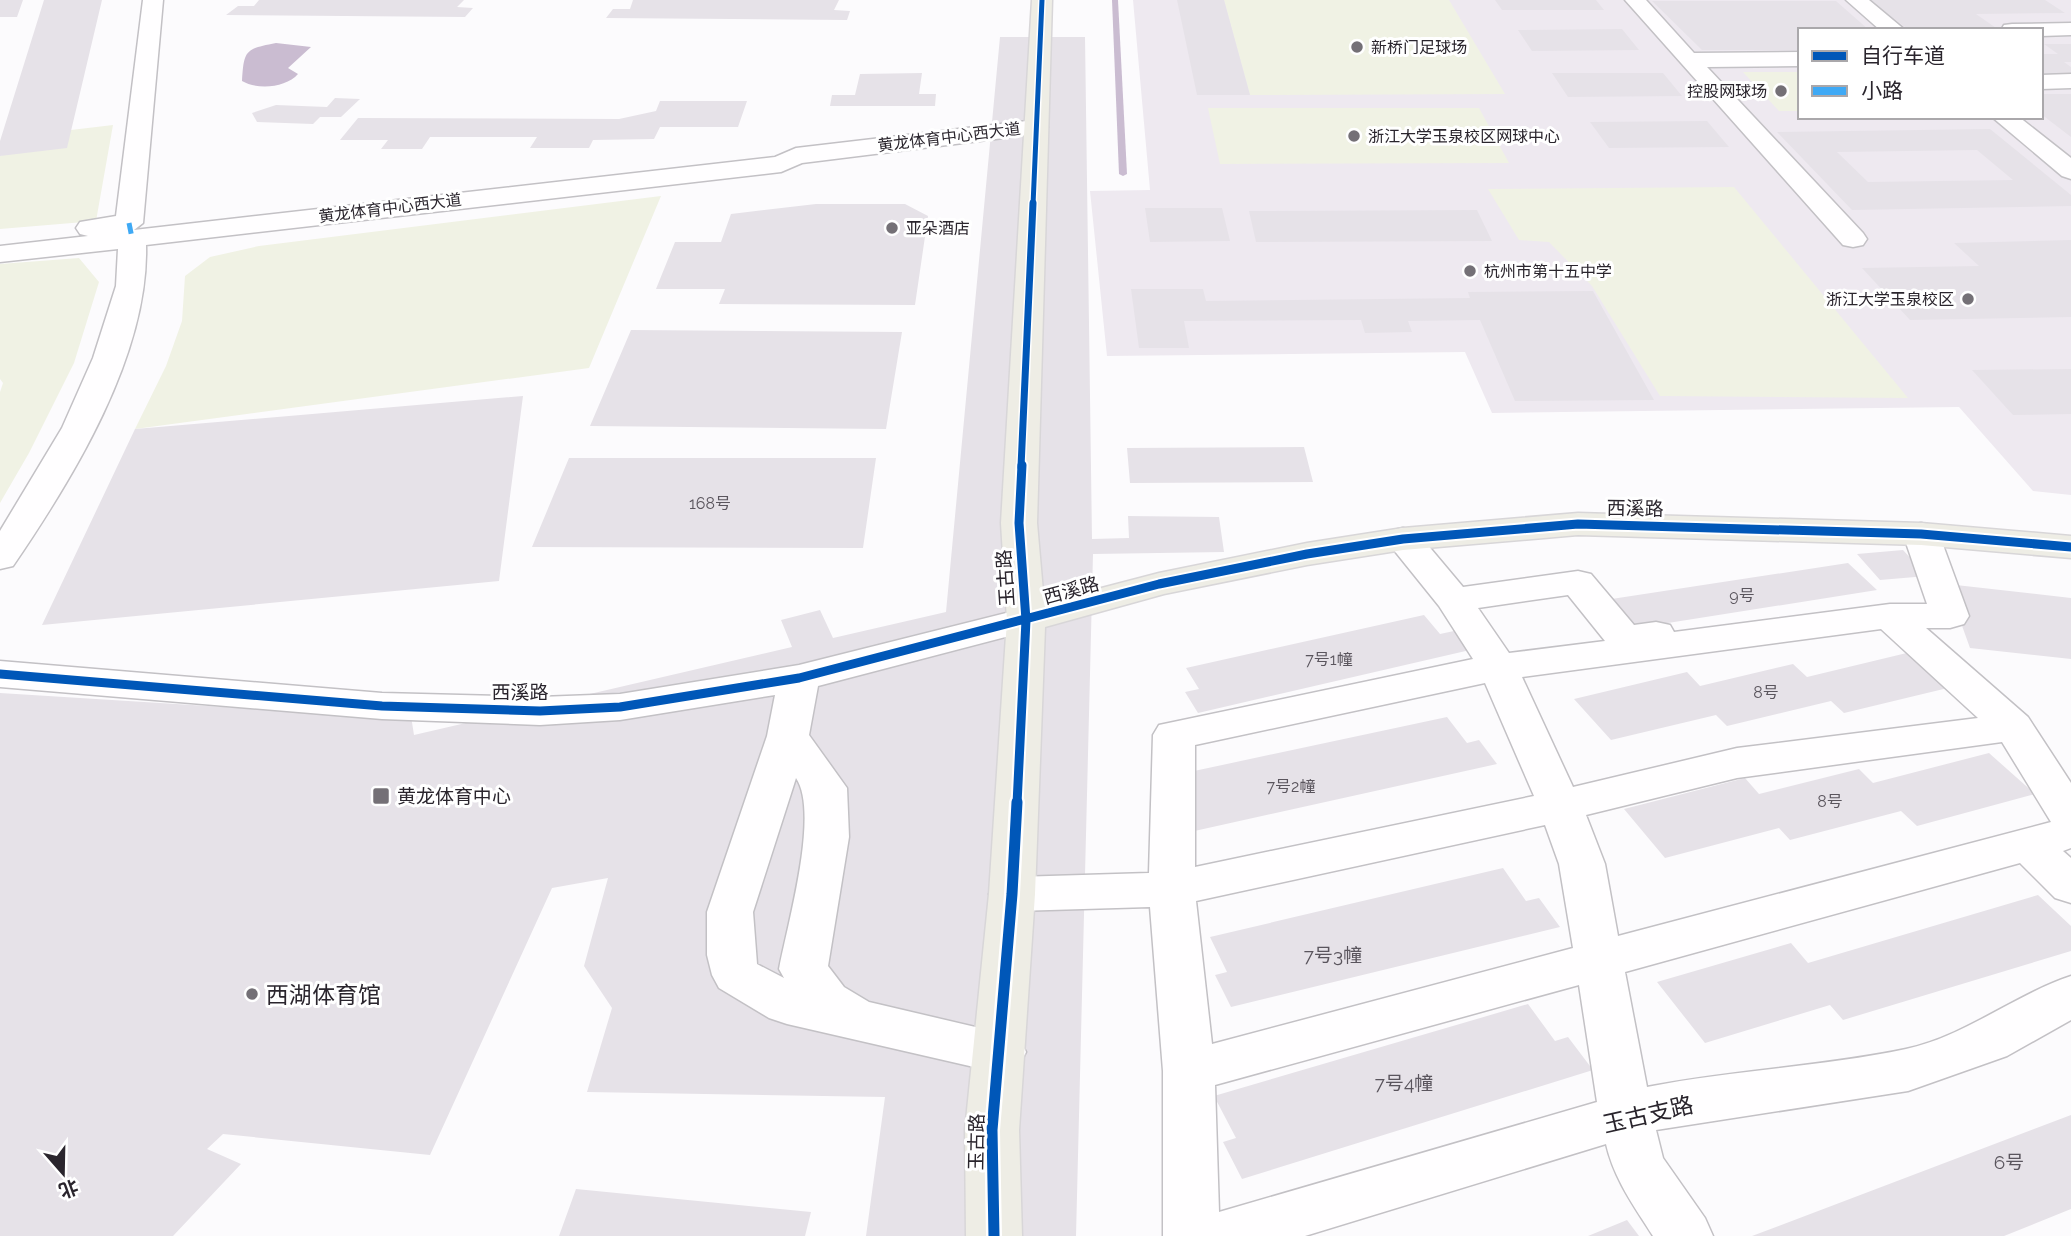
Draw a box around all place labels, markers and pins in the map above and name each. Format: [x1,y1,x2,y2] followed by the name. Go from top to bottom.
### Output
[1371,38,1467,57] place label: 新桥门足球场
[1349,39,1365,55] marker: 新桥门足球场
[1687,82,1767,101] place label: 控股网球场
[1773,83,1789,99] marker: 控股网球场
[1368,127,1560,146] place label: 浙江大学玉泉校区网球中心
[1346,128,1362,144] marker: 浙江大学玉泉校区网球中心
[906,219,970,238] place label: 亚朵酒店
[884,220,900,236] marker: 亚朵酒店
[1484,262,1612,281] place label: 杭州市第十五中学
[1462,263,1478,279] marker: 杭州市第十五中学
[1826,290,1954,309] place label: 浙江大学玉泉校区
[1960,291,1976,307] marker: 浙江大学玉泉校区
[397,785,511,807] place label: 黄龙体育中心
[371,786,391,806] marker: 黄龙体育中心
[266,981,381,1008] place label: 西湖体育馆
[244,986,260,1002] marker: 西湖体育馆

